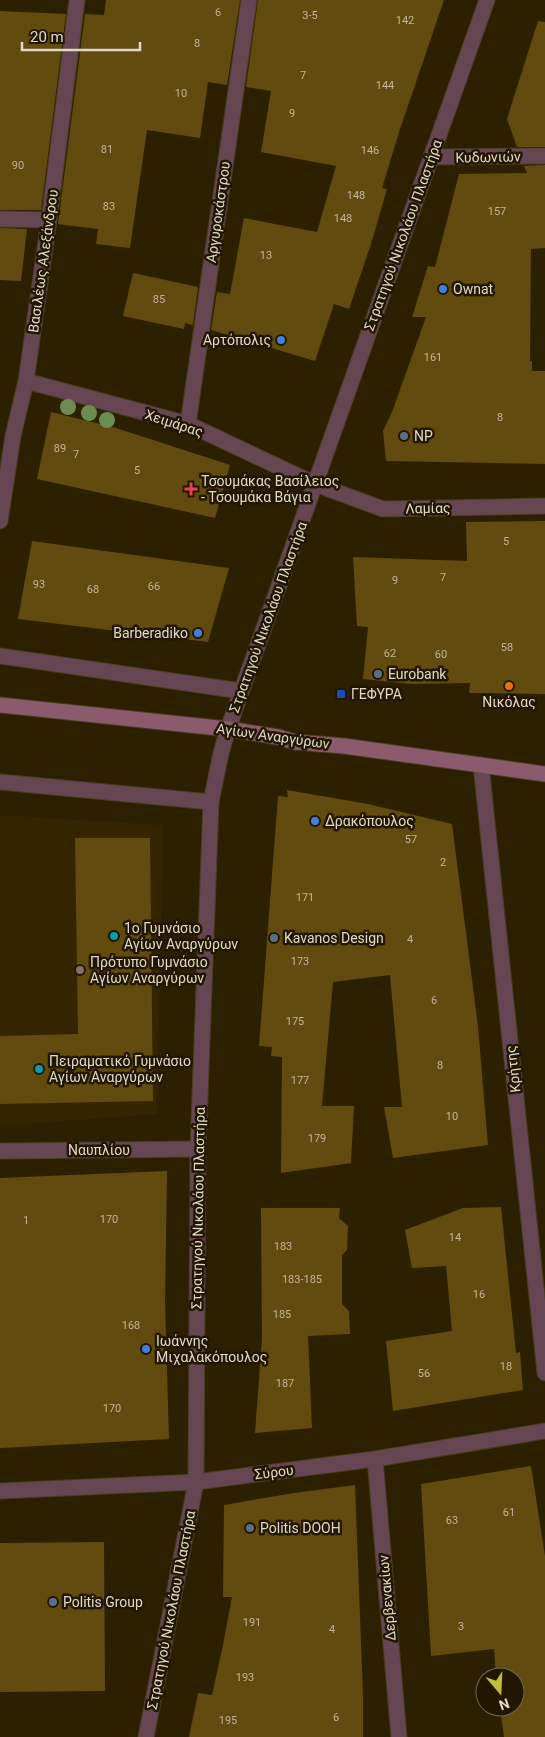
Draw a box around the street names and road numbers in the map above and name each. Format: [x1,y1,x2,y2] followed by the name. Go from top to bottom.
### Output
[361,137,445,333] street label: Στρατηγού Νικολάου Πλαστήρα
[455,148,521,166] street label: Κυδωνιών
[203,160,233,264] street label: Αργυροκάστρου
[25,188,61,334] street label: Βασιλέως Αλεξάνδρου
[143,406,205,440] street label: Χειμάρας
[405,500,451,516] street label: Λαμίας
[226,519,310,715] street label: Στρατηγού Νικολάου Πλαστήρα
[215,720,331,752] street label: Αγίων Αναργύρων
[503,1045,523,1093] street label: Κρήτης
[188,1107,208,1309] street label: Στρατηγού Νικολάου Πλαστήρα
[68,1142,130,1158] street label: Ναυπλίου
[254,1462,294,1482] street label: Σύρου
[144,1509,198,1711] street label: Στρατηγού Νικολάου Πλαστήρα
[375,1554,399,1642] street label: Δερβενακίων

